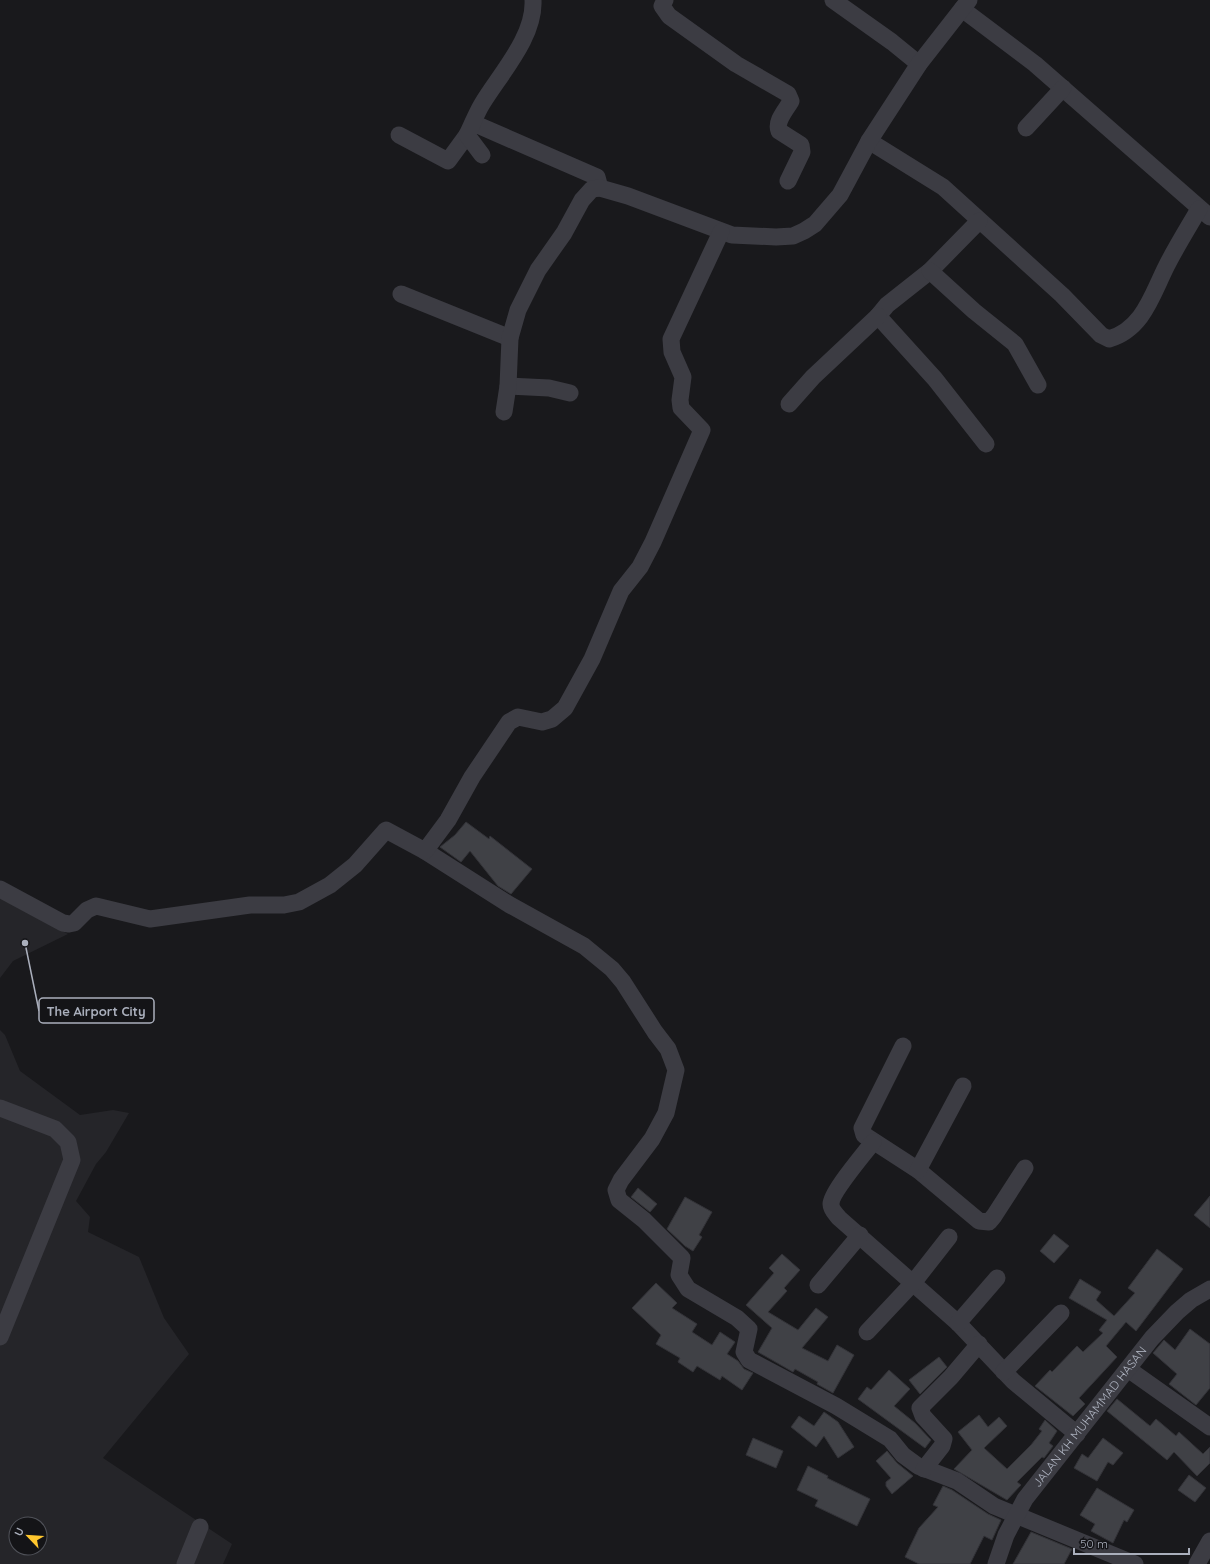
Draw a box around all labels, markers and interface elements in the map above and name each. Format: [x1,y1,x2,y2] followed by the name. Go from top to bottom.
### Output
[39,998,154,1023] callout: The Airport City
[46,1003,146,1019] text: The Airport City
[1029,1343,1149,1490] street label: JALAN KH MUHAMMAD HASAN
[8,1516,48,1556] north arrow
[11,1525,27,1538] text: U
[1074,1530,1189,1556] scale bar
[1080,1536,1108,1551] text: 50 m

